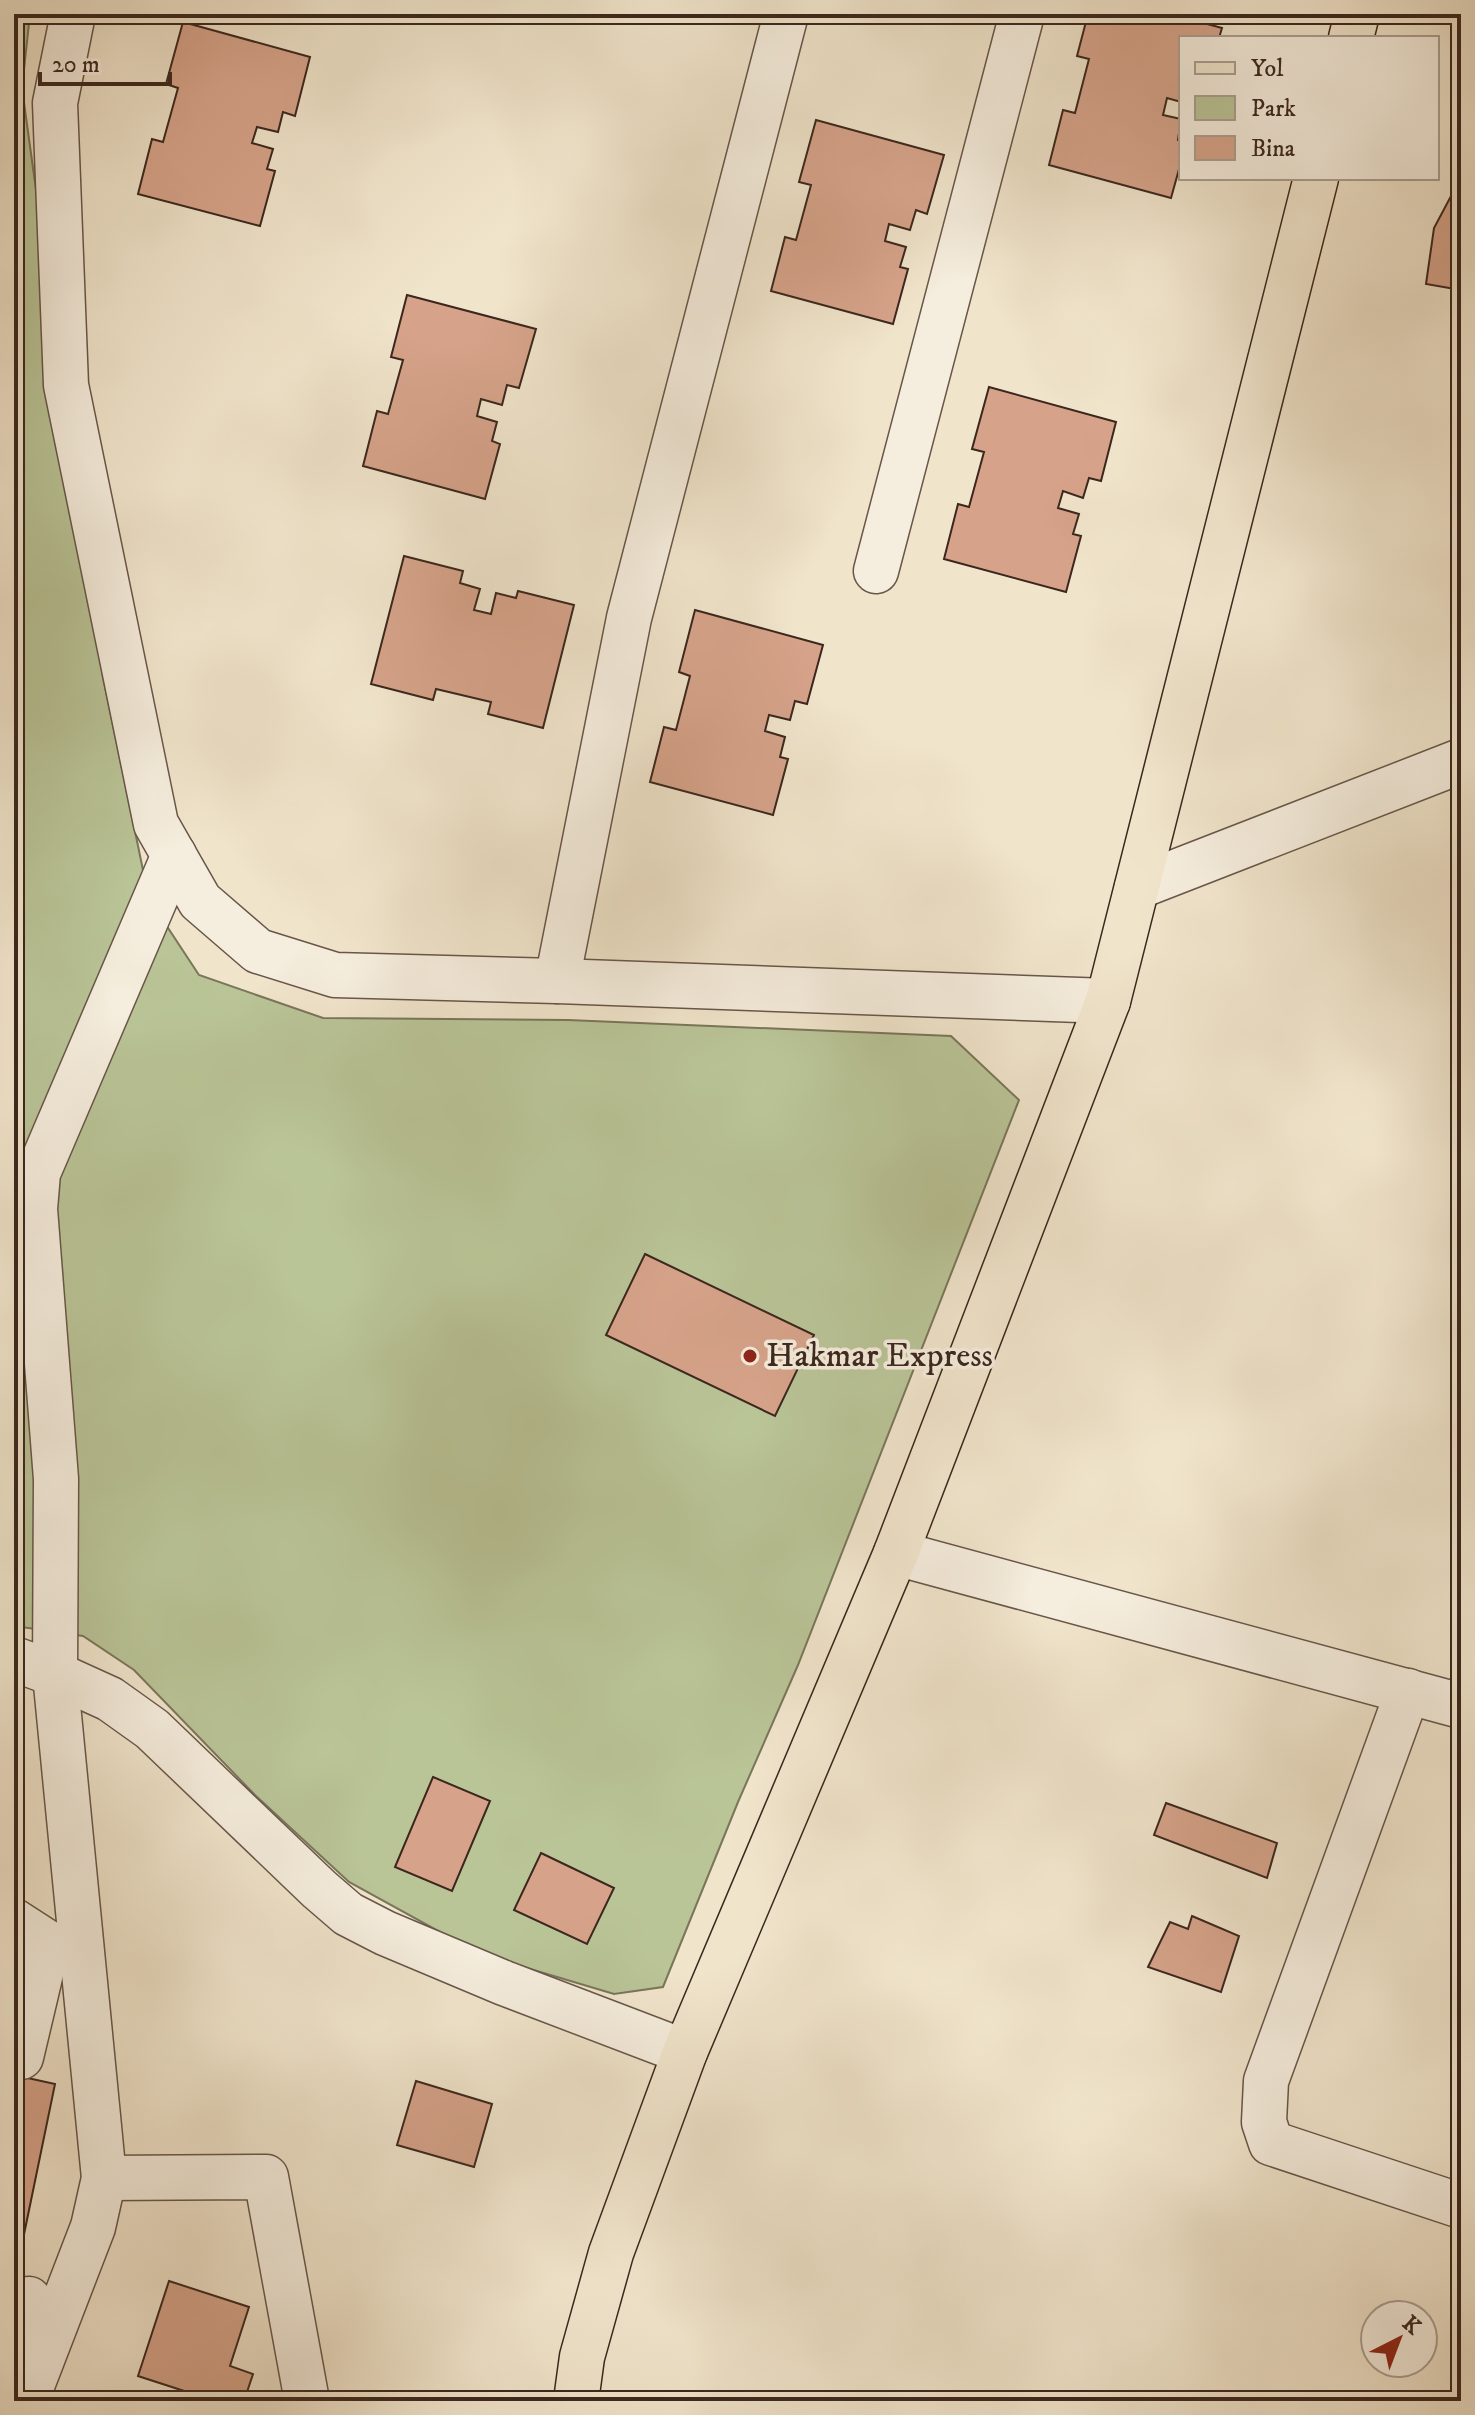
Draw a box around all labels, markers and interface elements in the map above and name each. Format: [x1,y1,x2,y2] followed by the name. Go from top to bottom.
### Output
[40,36,170,86] scale bar
[1179,36,1439,180] legend
[52,50,100,80] text: 20 m
[1251,54,1284,84] text: Yol
[1251,94,1296,124] text: Park
[1251,134,1296,164] text: Bina
[766,1335,993,1377] place label: Hakmar Express
[741,1347,759,1365] marker: Hakmar Express
[1359,2299,1439,2379] north arrow
[1397,2310,1427,2341] text: K

